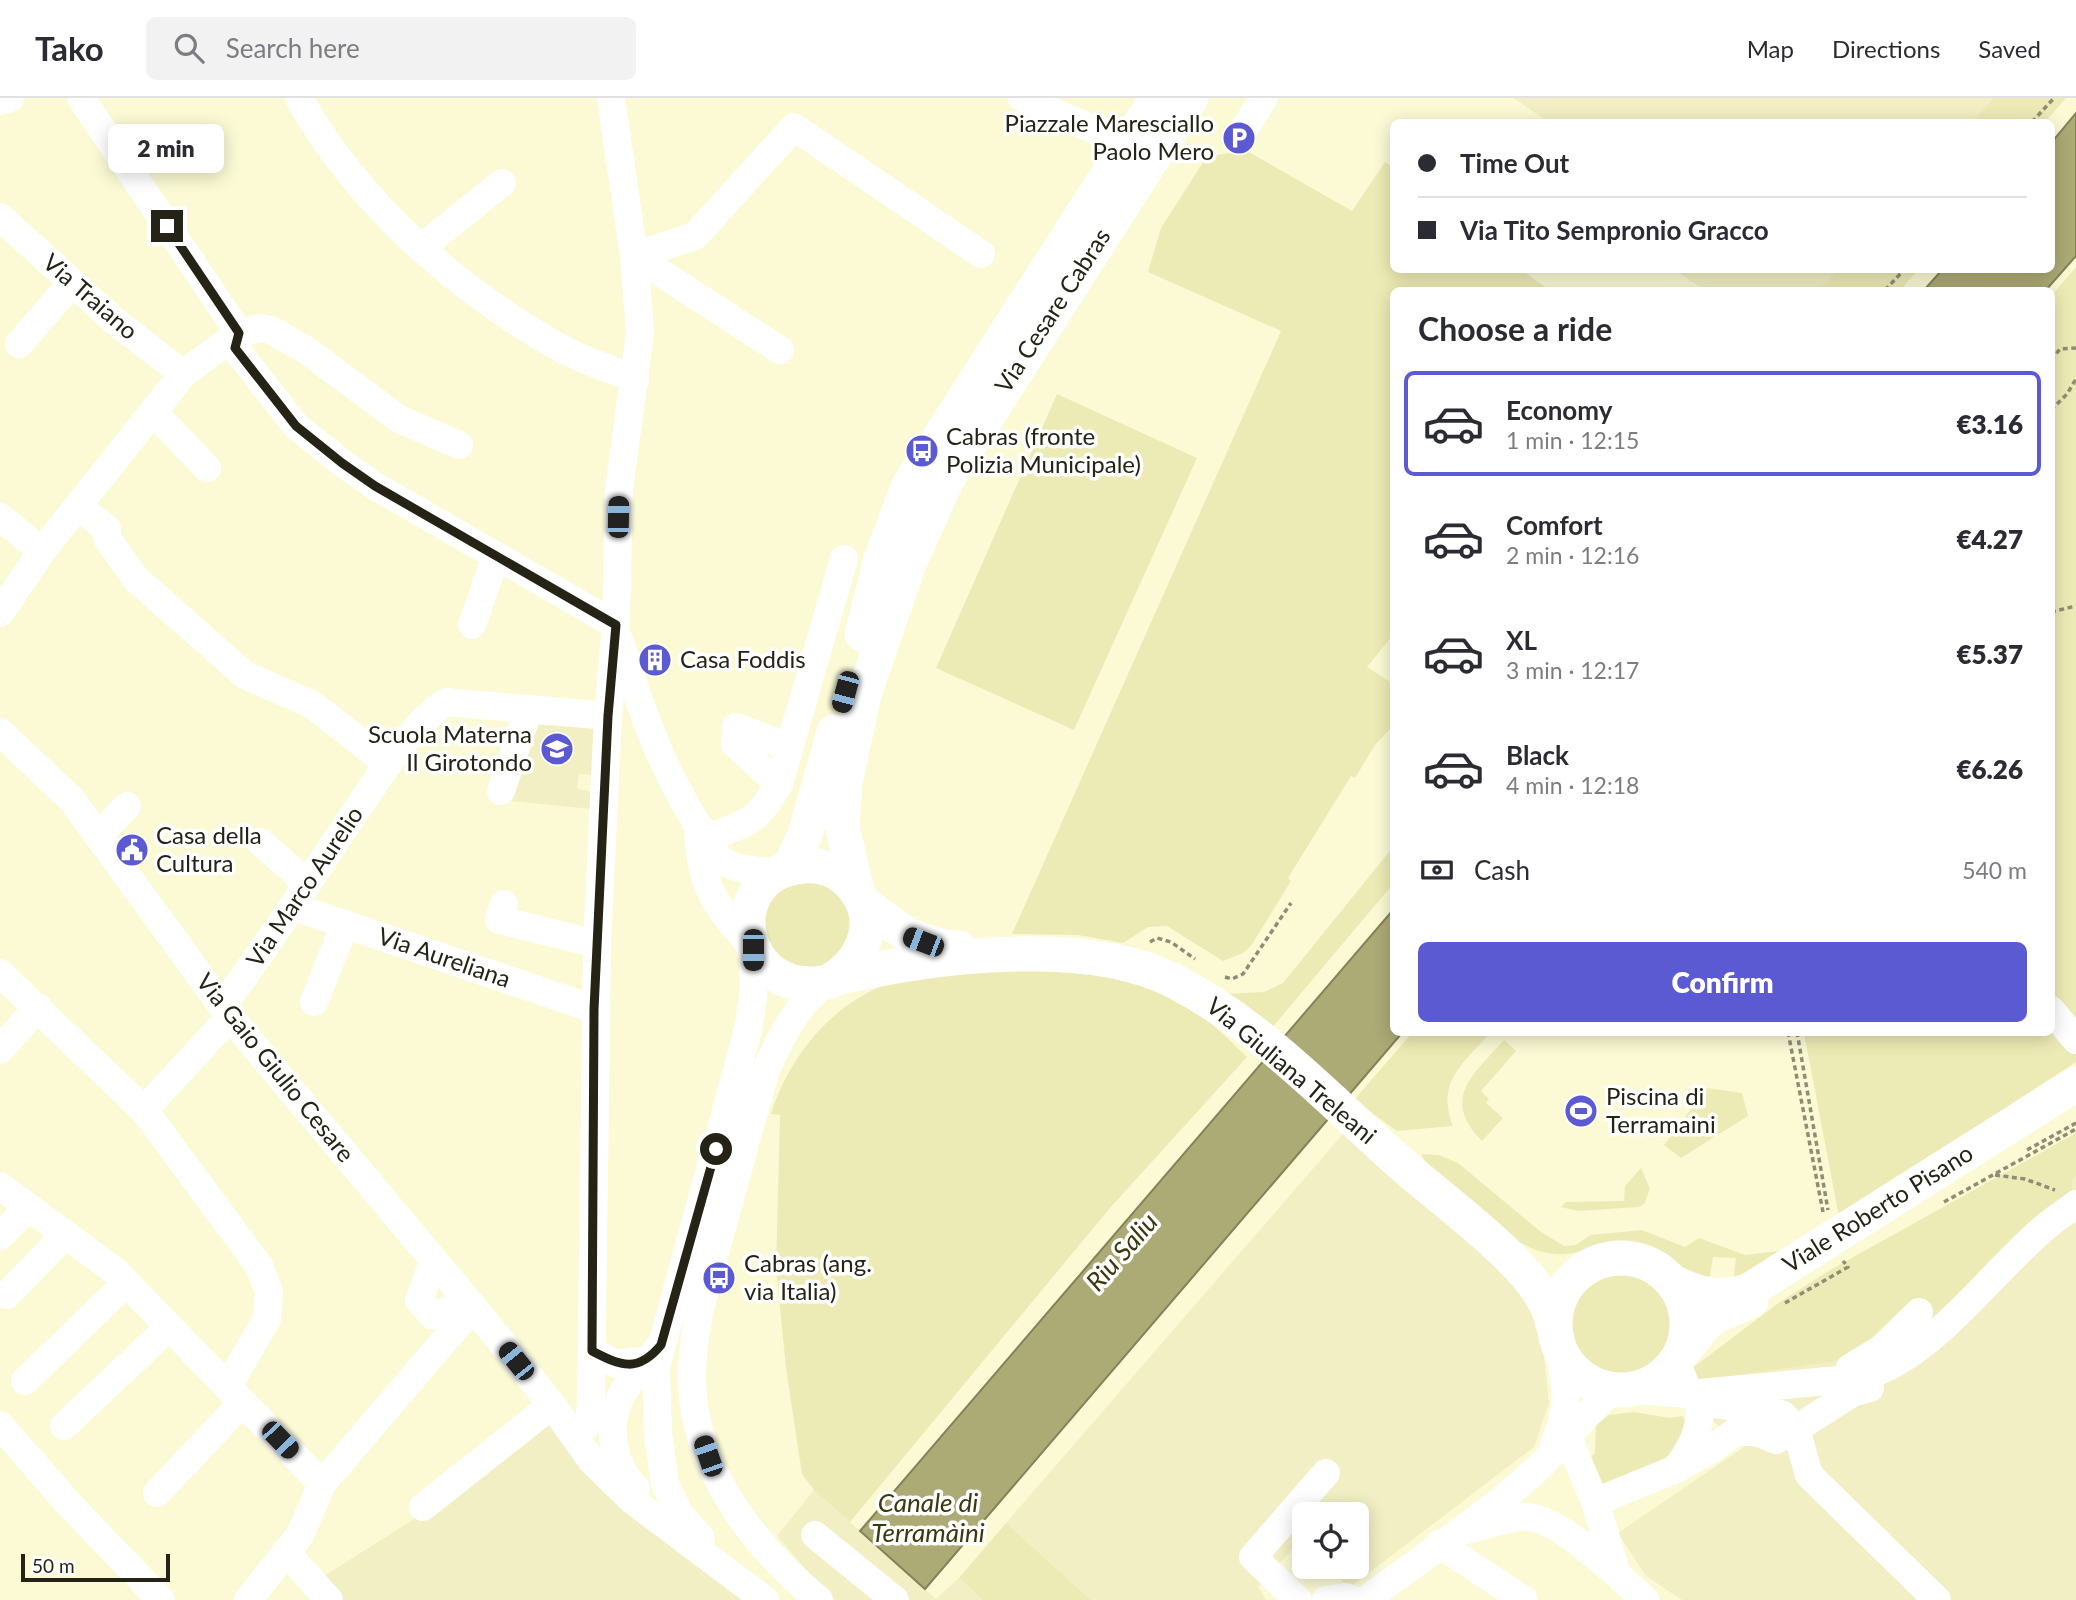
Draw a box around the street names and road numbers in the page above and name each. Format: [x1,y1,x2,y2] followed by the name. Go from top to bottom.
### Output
[988,223,1116,398] street label: Via Cesare Cabras
[38,247,144,345] street label: Via Traiano
[239,800,368,972] street label: Via Marco Aurelio
[374,920,515,993] street label: Via Aureliana
[191,967,361,1167] street label: Via Gaio Giulio Cesare
[1201,990,1383,1149] street label: Via Giuliana Treleani
[1777,1137,1978,1278] street label: Viale Roberto Pisano

